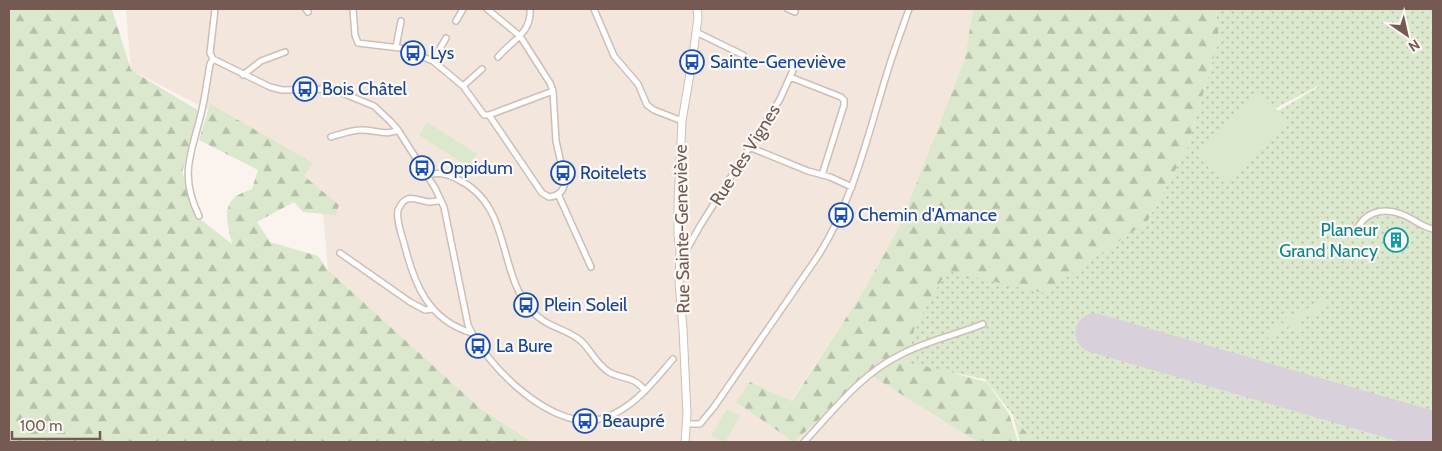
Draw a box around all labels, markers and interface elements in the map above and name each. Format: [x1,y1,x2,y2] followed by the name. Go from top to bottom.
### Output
[1382,10,1432,60] north arrow
[1405,36,1423,56] text: N
[400,40,426,66] bus stop icon: Lys
[430,42,454,64] place label: Lys
[679,49,705,75] bus stop icon: Sainte-Geneviève
[710,51,846,73] place label: Sainte-Geneviève
[292,76,318,102] bus stop icon: Bois Châtel
[322,78,407,100] place label: Bois Châtel
[705,100,785,210] street label: Rue des Vignes
[670,144,694,314] street label: Rue Sainte-Geneviève
[409,155,435,181] bus stop icon: Oppidum
[440,157,513,179] place label: Oppidum
[550,160,576,186] bus stop icon: Roitelets
[580,162,646,184] place label: Roitelets
[828,202,854,228] bus stop icon: Chemin d'Amance
[858,204,997,226] place label: Chemin d'Amance
[1279,219,1378,262] place label: Planeur Grand Nancy
[1383,227,1409,253] building icon: Planeur Grand Nancy
[513,292,539,318] bus stop icon: Plein Soleil
[544,294,628,316] place label: Plein Soleil
[465,333,491,359] bus stop icon: La Bure
[496,335,552,357] place label: La Bure
[12,408,100,440] scale bar
[572,408,598,434] bus stop icon: Beaupré
[602,410,665,432] place label: Beaupré
[20,417,62,435] text: 100 m

